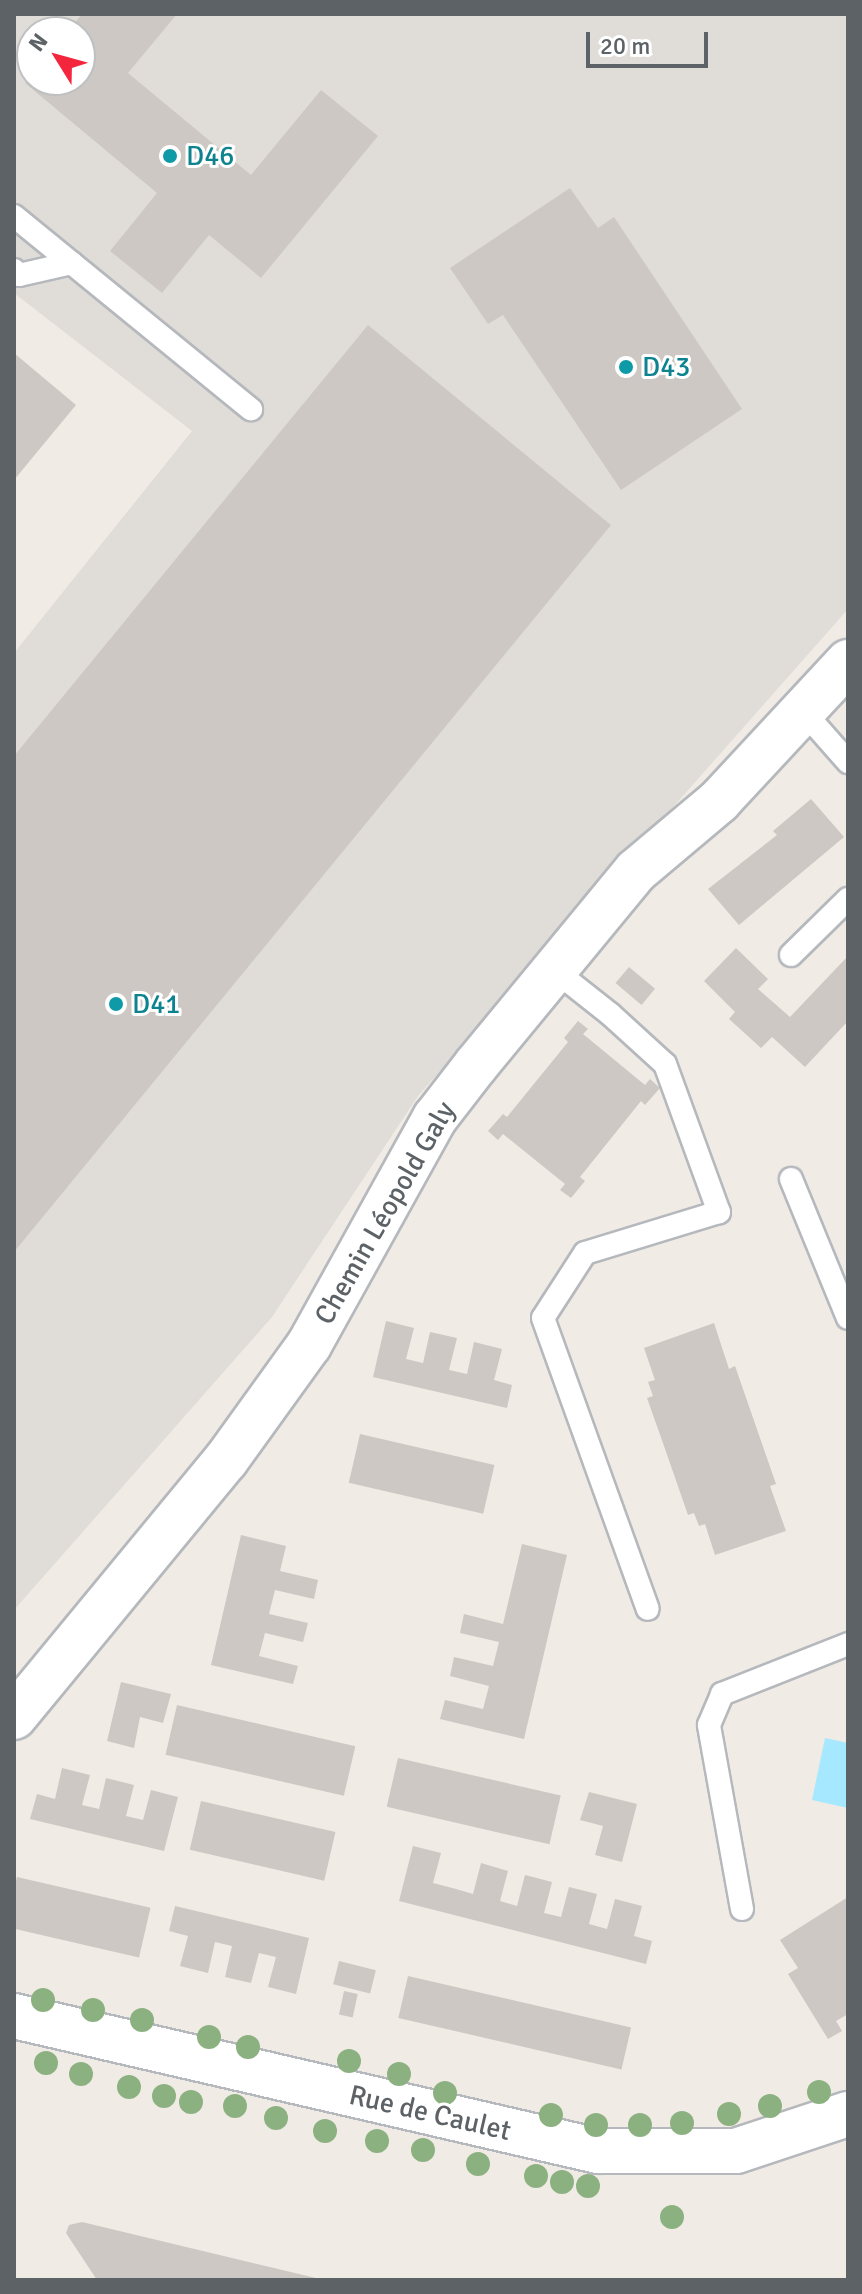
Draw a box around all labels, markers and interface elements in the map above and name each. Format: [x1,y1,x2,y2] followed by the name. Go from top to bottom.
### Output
[16,16,96,96] north arrow
[590,16,712,66] scale bar
[23,28,53,57] text: N
[600,31,650,61] text: 20 m
[186,139,234,173] place label: D46
[161,147,179,165] marker: D46
[642,350,690,384] place label: D43
[617,358,635,376] marker: D43
[132,987,180,1021] place label: D41
[107,995,125,1013] marker: D41
[308,1096,462,1330] street label: Chemin Léopold Galy
[346,2078,514,2148] street label: Rue de Caulet

